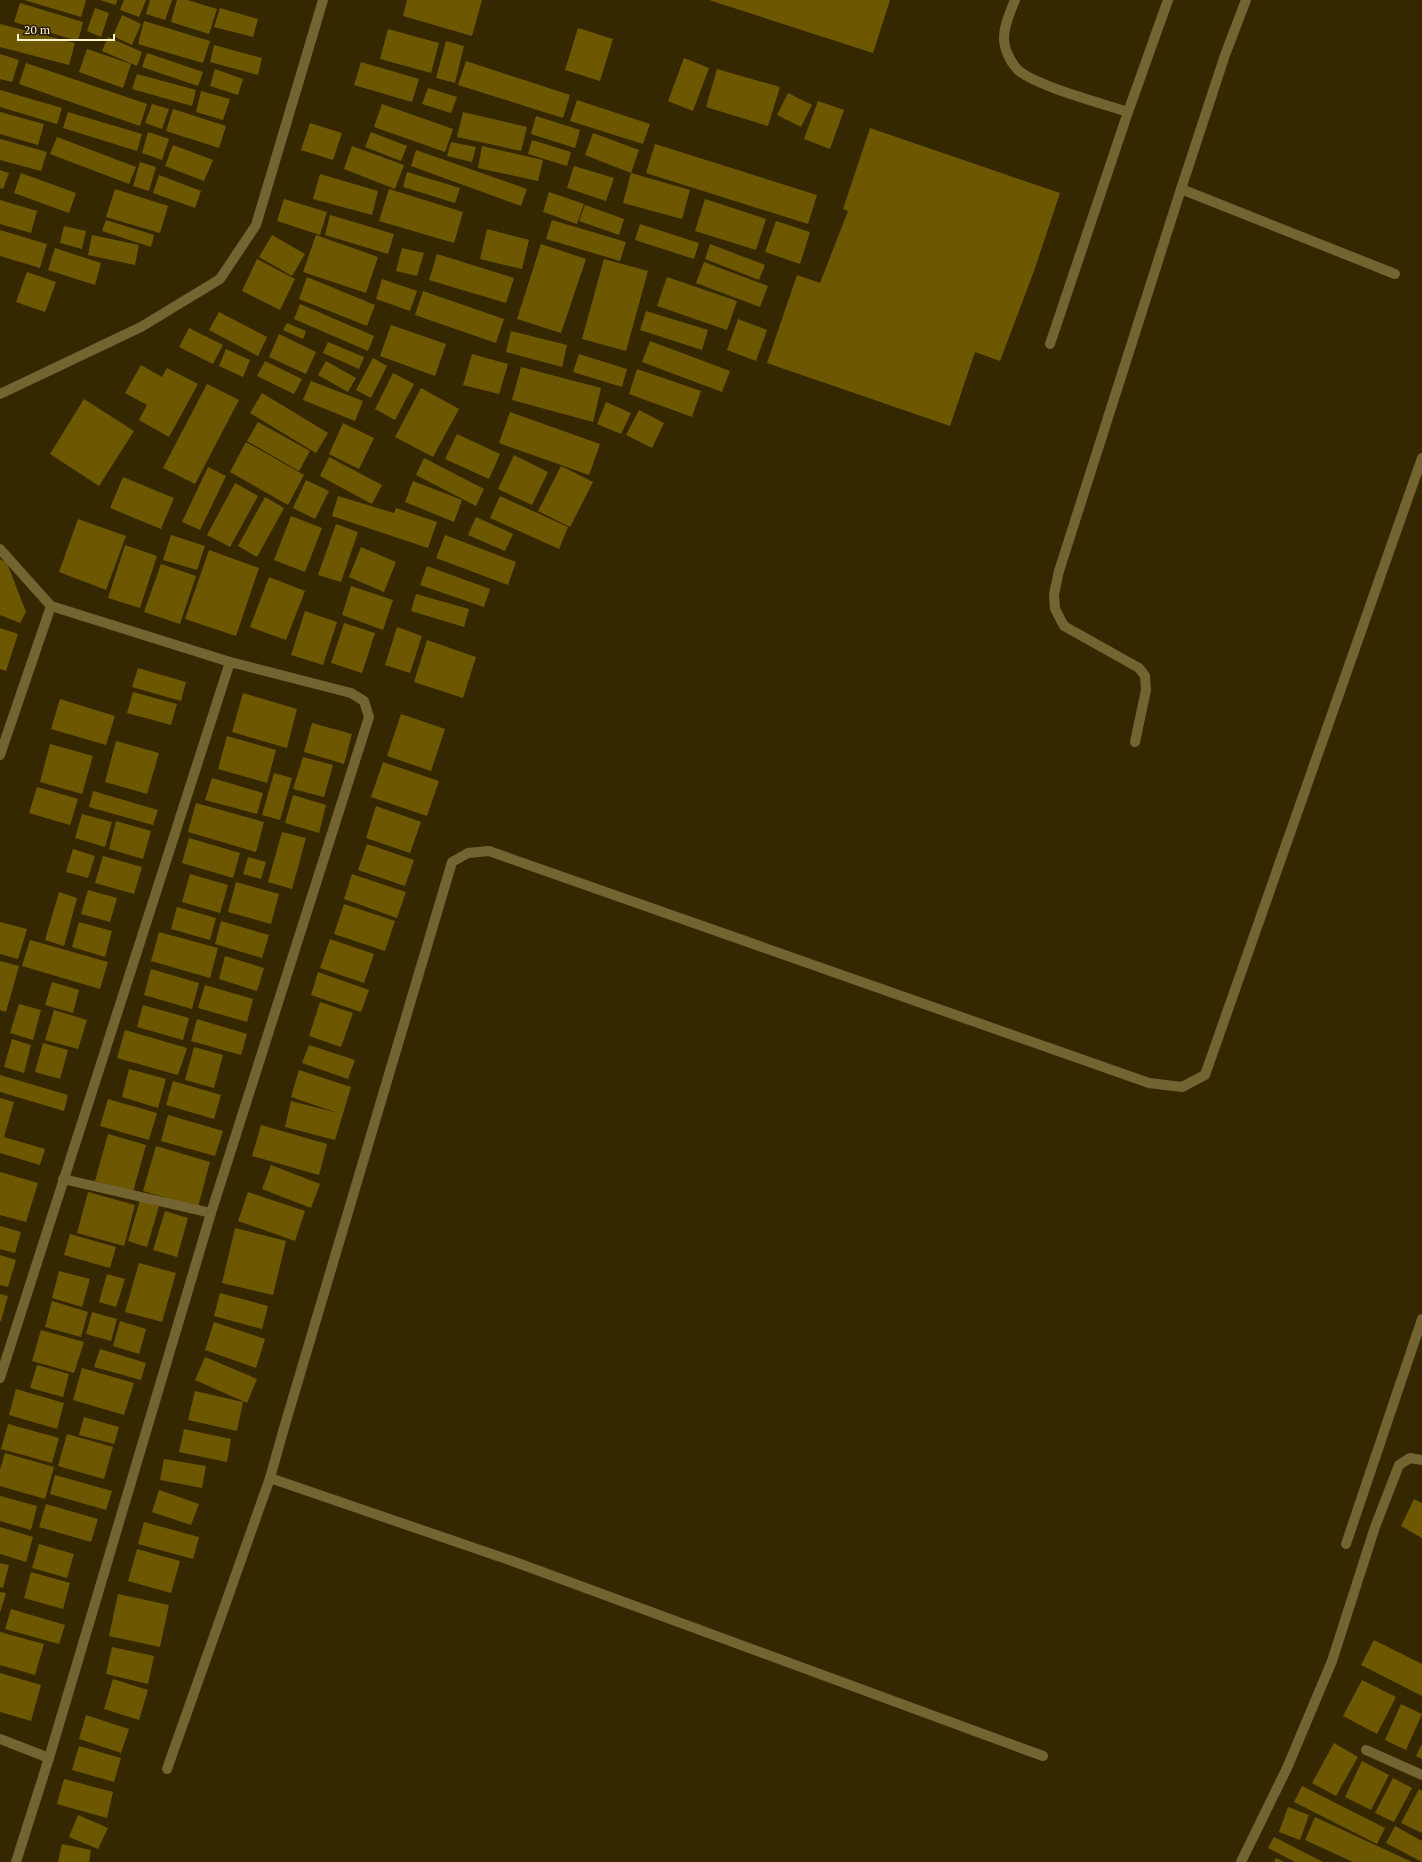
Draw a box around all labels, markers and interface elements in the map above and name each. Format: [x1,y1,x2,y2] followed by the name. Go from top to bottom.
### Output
[18,16,114,42] scale bar
[24,22,51,37] text: 20 m

